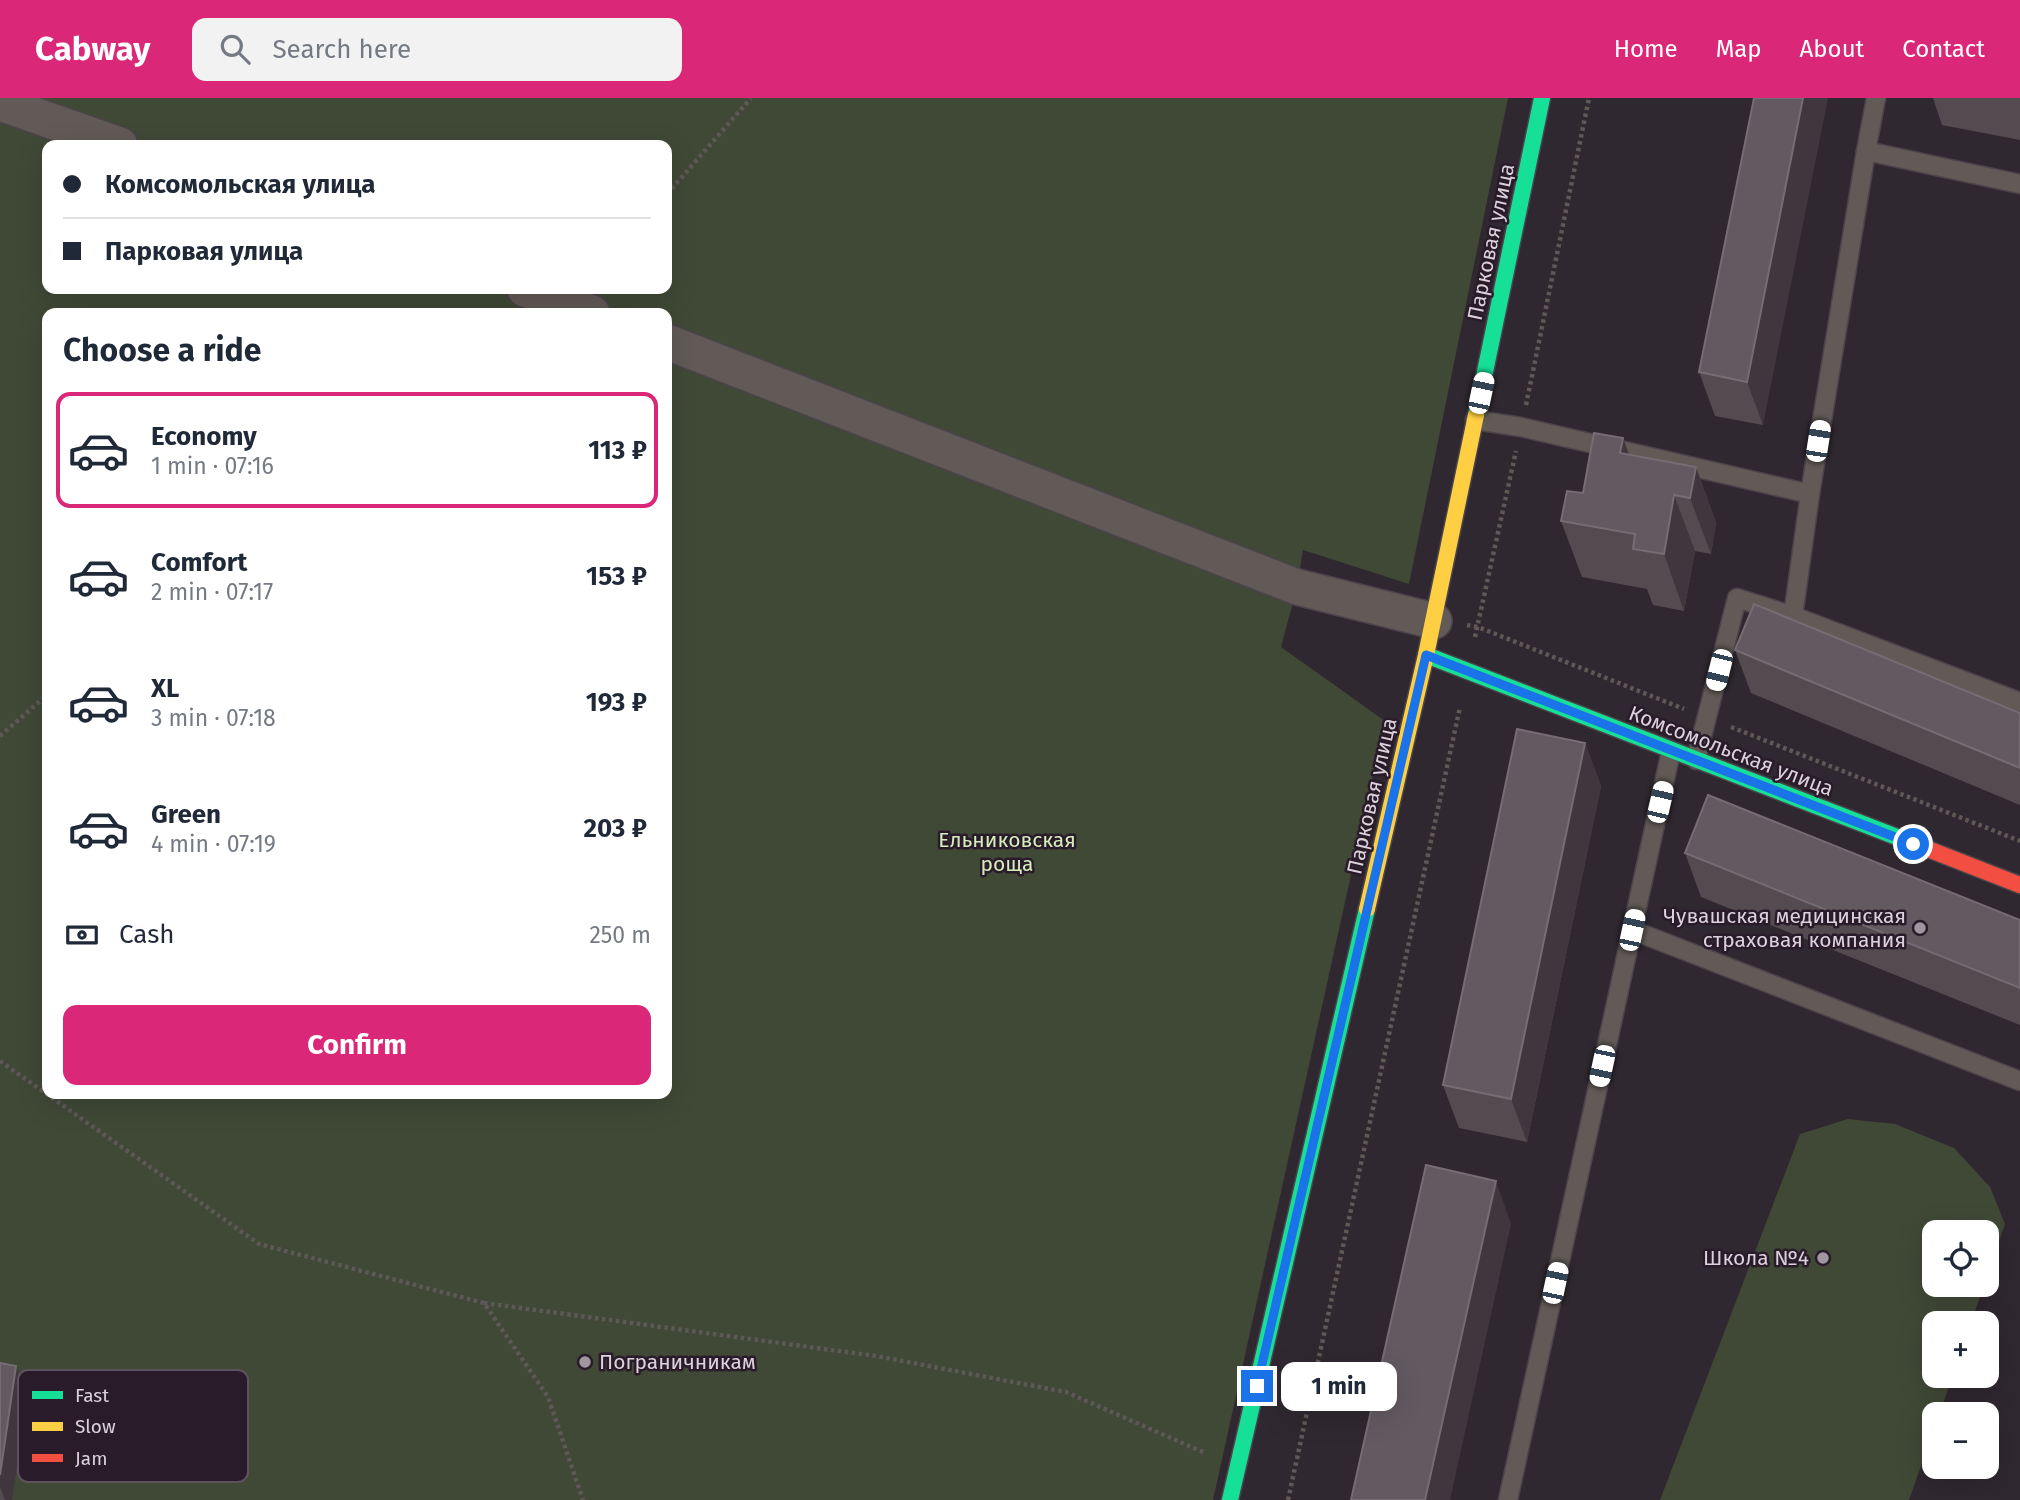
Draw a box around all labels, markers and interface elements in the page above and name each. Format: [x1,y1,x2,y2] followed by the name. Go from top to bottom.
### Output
[192,18,682,81] search box
[35,29,150,69] text: Cabway
[216,30,254,68] icon: search
[272,34,411,65] text: Search here
[1614,35,1678,63] text: Home
[1716,35,1762,63] text: Map
[1800,35,1864,63] text: About
[1902,35,1985,63] text: Contact
[1462,161,1520,323] street label: Парковая улица
[105,169,375,200] text: Комсомольская улица
[105,236,303,267] text: Парковая улица
[63,331,261,369] text: Choose a ride
[1467,370,1496,416] car
[67,419,130,482] icon: car
[1805,419,1832,463] car
[151,421,257,452] text: Economy
[588,435,647,466] text: 113 ₽
[151,452,274,480] text: 1 min · 07:16
[67,545,130,608] icon: car
[151,547,247,578] text: Comfort
[586,561,647,592] text: 153 ₽
[151,578,273,606] text: 2 min · 07:17
[1704,647,1735,693] car
[67,671,130,734] icon: car
[151,673,179,704] text: XL
[586,687,647,718] text: 193 ₽
[1625,700,1837,802] street label: Комсомольская улица
[151,704,276,732] text: 3 min · 07:18
[1341,715,1403,877] street label: Парковая улица
[1646,779,1675,825] car
[67,797,130,860] icon: car
[151,799,221,830] text: Green
[583,813,647,844] text: 203 ₽
[938,827,1076,877] park label: Ельниковская роща
[1897,828,1929,860] route start
[151,830,276,858] text: 4 min · 07:19
[1663,903,1906,953] place label: Чувашская медицинская страховая компания
[1618,907,1647,953] car
[63,916,101,954] icon: cash
[119,919,175,950] text: Cash
[1912,920,1928,936] marker: Чувашская медицинская страховая компания
[589,921,651,949] text: 250 m
[63,1005,651,1085] button: Confirm
[1588,1043,1617,1089] car
[1922,1220,1999,1479] map controls
[1922,1220,1999,1297] button: locate
[1703,1245,1809,1271] place label: Школа №4
[1815,1250,1831,1266] marker: Школа №4
[1541,1260,1570,1306] car
[1922,1311,1999,1388] button: +
[599,1349,756,1375] place label: Пограничникам
[577,1354,593,1370] marker: Пограничникам
[1282,1362,1397,1410] callout: 1 min
[18,1370,248,1482] legend
[1241,1370,1273,1402] route end
[1311,1372,1367,1400] text: 1 min
[75,1384,109,1407] text: Fast
[1922,1402,1999,1479] button: −
[75,1415,116,1438] text: Slow
[75,1447,107,1470] text: Jam

